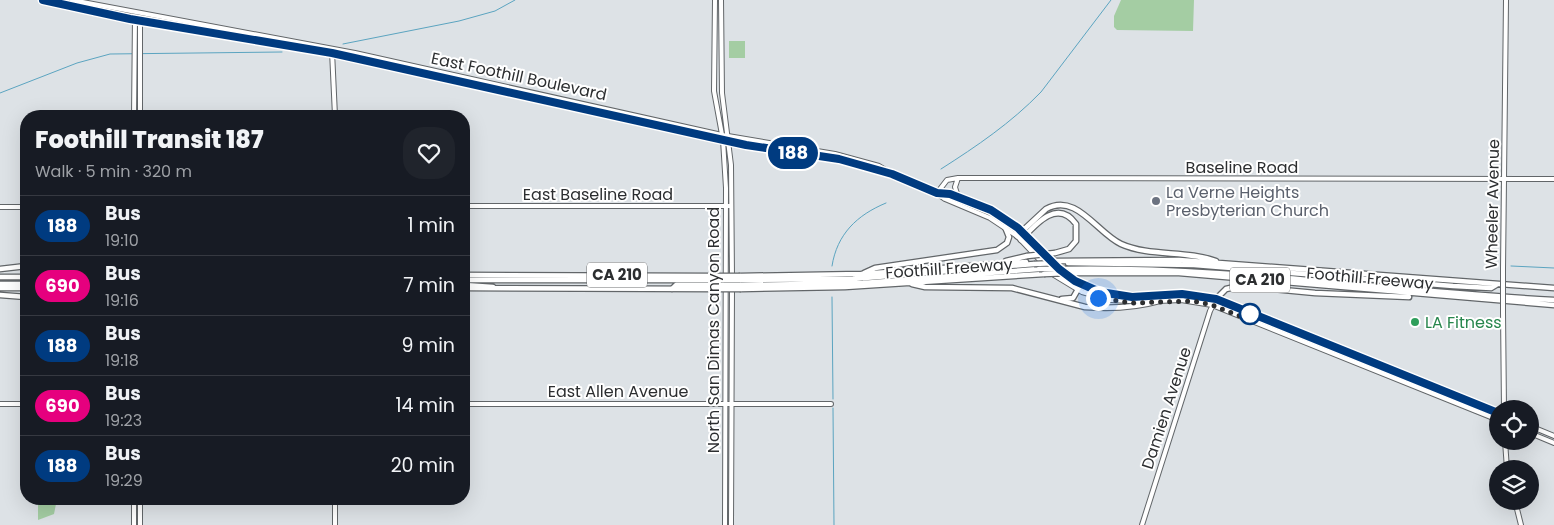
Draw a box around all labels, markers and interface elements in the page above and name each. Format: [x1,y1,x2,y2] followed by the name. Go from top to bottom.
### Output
[429,47,609,106] street label: East Foothill Boulevard
[35,123,264,156] text: Foothill Transit 187
[403,127,455,179] button: heart
[764,137,822,169] line badge: 188
[1480,139,1505,269] street label: Wheeler Avenue
[778,140,808,165] text: 188
[1186,156,1298,179] street label: Baseline Road
[35,160,192,183] text: Walk · 5 min · 320 m
[1166,181,1329,222] place label: La Verne Heights Presbyterian Church
[523,183,673,206] street label: East Baseline Road
[1150,195,1162,207] marker: La Verne Heights Presbyterian Church
[105,200,141,227] text: Bus
[702,207,725,453] street label: North San Dimas Canyon Road
[407,212,455,239] text: 1 min
[47,213,78,238] text: 188
[105,229,139,252] text: 19:10
[885,253,1013,284] street label: Foothill Freeway
[105,260,141,287] text: Bus
[1305,261,1434,296] street label: Foothill Freeway
[587,262,647,288] road number: CA 210
[1230,268,1290,292] road number: CA 210
[403,272,455,299] text: 7 min
[45,273,80,298] text: 690
[1086,286,1111,311] your location
[105,289,139,312] text: 19:16
[1239,303,1261,325] unlabelled marker
[1425,311,1502,334] place label: LA Fitness
[1409,316,1421,328] marker: LA Fitness
[105,320,141,347] text: Bus
[402,332,455,359] text: 9 min
[47,333,78,358] text: 188
[1136,344,1197,472] street label: Damien Avenue
[105,349,139,372] text: 19:18
[105,380,141,407] text: Bus
[548,380,688,403] street label: East Allen Avenue
[395,392,455,419] text: 14 min
[45,393,80,418] text: 690
[1489,400,1539,510] map controls
[1489,400,1539,450] button: locate
[105,409,142,432] text: 19:23
[105,440,141,467] text: Bus
[391,452,455,479] text: 20 min
[47,453,78,478] text: 188
[1489,460,1539,510] button: layers
[105,469,143,492] text: 19:29

